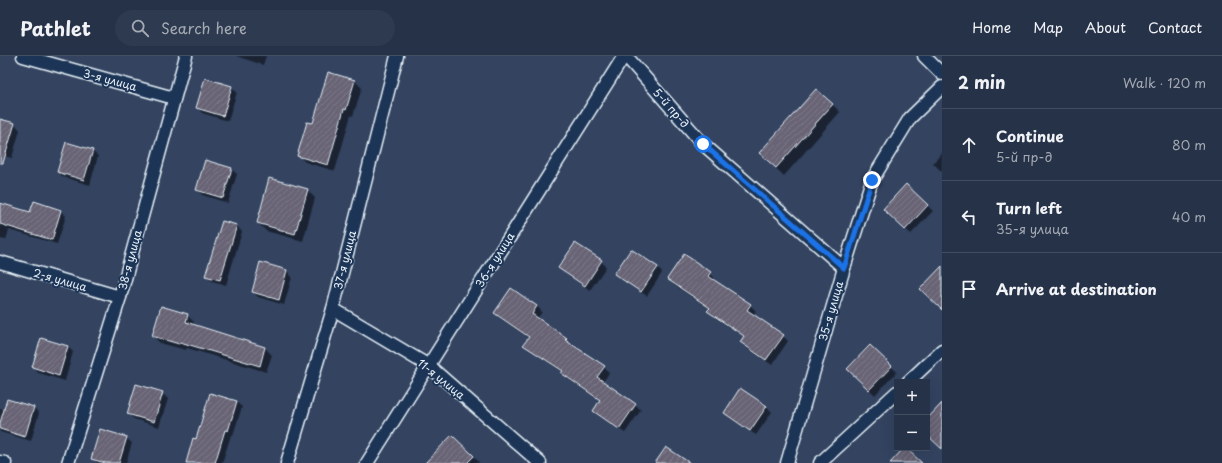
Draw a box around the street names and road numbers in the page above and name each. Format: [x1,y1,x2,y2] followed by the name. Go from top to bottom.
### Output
[81,64,139,95] street label: 3-я улица
[649,84,693,131] street label: 5-й пр-д
[113,228,146,292] street label: 38-я улица
[329,228,360,291] street label: 37-я улица
[471,229,518,291] street label: 36-я улица
[31,264,89,295] street label: 2-я улица
[814,279,847,343] street label: 35-я улица
[414,354,469,403] street label: 11-я улица

